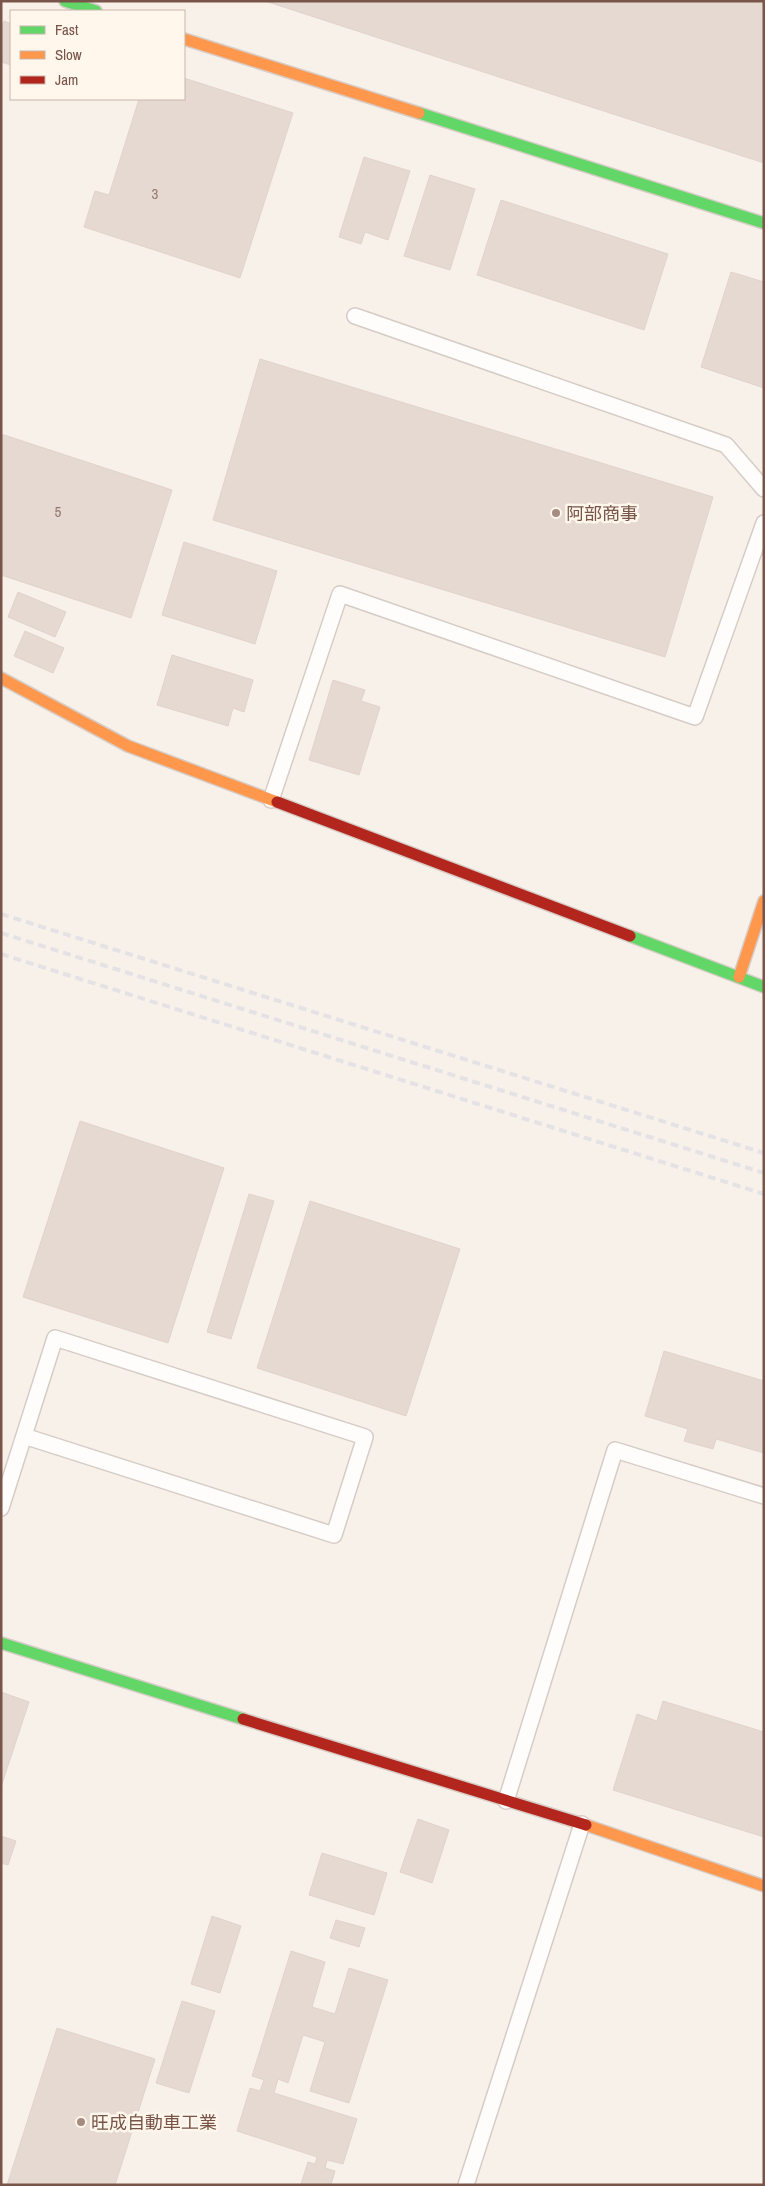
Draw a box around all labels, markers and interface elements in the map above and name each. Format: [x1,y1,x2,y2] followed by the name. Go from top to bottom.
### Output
[10,10,185,100] legend
[55,19,79,40] text: Fast
[55,44,82,65] text: Slow
[55,69,78,90] text: Jam
[152,183,159,204] house number: 3
[55,501,62,522] house number: 5
[566,501,638,526] place label: 阿部商事
[550,507,562,519] marker: 阿部商事
[91,2110,217,2135] place label: 旺成自動車工業
[75,2116,87,2128] marker: 旺成自動車工業

